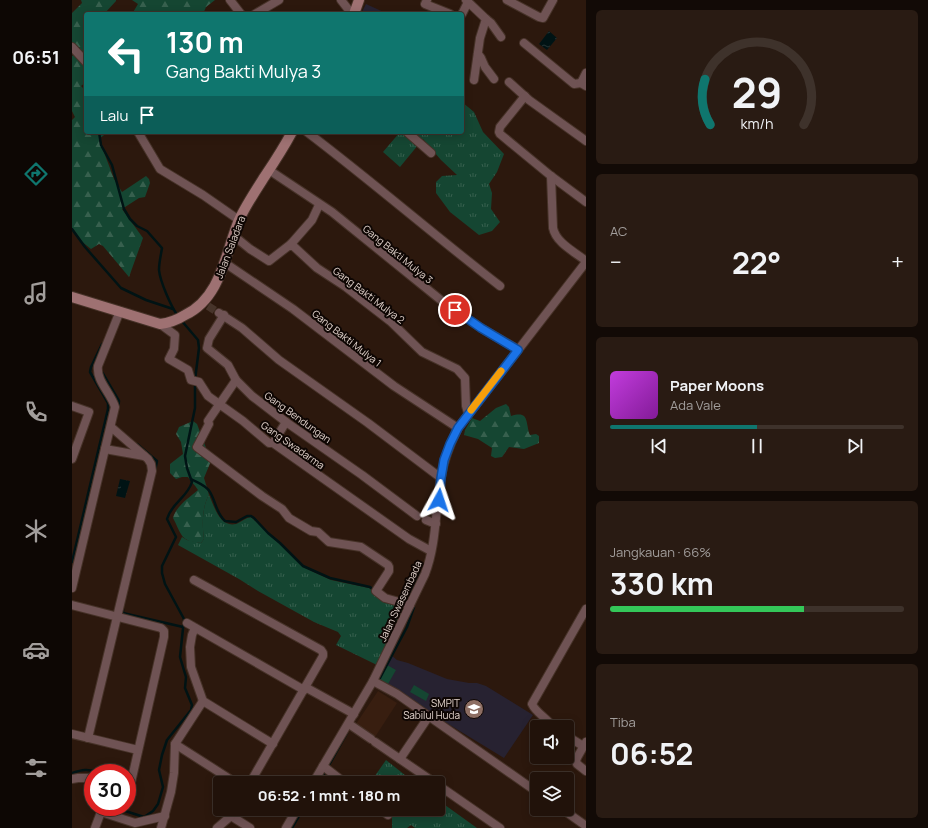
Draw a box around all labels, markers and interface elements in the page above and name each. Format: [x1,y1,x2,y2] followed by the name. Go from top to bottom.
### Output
[166,23,244,61] text: 130 m
[100,28,152,80] icon: left
[12,45,60,69] text: 06:51
[166,59,321,83] text: Gang Bakti Mulya 3
[732,64,782,120] text: 29
[136,104,158,126] icon: arrive
[100,105,128,126] text: Lalu
[740,113,774,132] text: km/h
[22,160,50,188] icon: directions
[212,214,248,280] street label: Jalan Saladara
[360,221,436,287] street label: Gang Bakti Mulya 3
[610,222,627,240] text: AC
[732,242,781,283] text: 22°
[610,247,622,277] text: −
[891,247,904,277] text: +
[330,263,408,327] street label: Gang Bakti Mulya 2
[22,279,50,307] icon: music
[438,293,472,327] pin
[444,299,466,321] icon: arrive
[309,306,385,370] street label: Gang Bakti Mulya 1
[670,375,764,396] text: Paper Moons
[262,388,334,446] street label: Gang Bendungan
[670,396,721,414] text: Ada Vale
[22,398,50,426] icon: phone
[258,418,328,472] street label: Gang Swadarma
[648,435,670,457] icon: previous
[746,435,768,457] icon: pause
[844,435,866,457] icon: next
[418,479,460,521] position arrow
[22,517,50,545] icon: climate
[610,543,711,561] text: Jangkauan · 66%
[375,558,425,644] street label: Jalan Swasembada
[610,563,714,604] text: 330 km
[22,636,50,664] icon: car
[403,696,460,722] place label: SMPIT Sabilul Huda
[463,698,485,720] school or university icon: SMPIT Sabilul Huda
[610,713,636,731] text: Tiba
[530,720,574,816] map controls
[530,720,574,764] button: sound
[610,733,693,774] text: 06:52
[22,754,50,782] icon: filters
[84,764,136,816] speed limit sign: 30
[530,772,574,816] button: layers
[258,785,400,806] text: 06:52 · 1 mnt · 180 m

